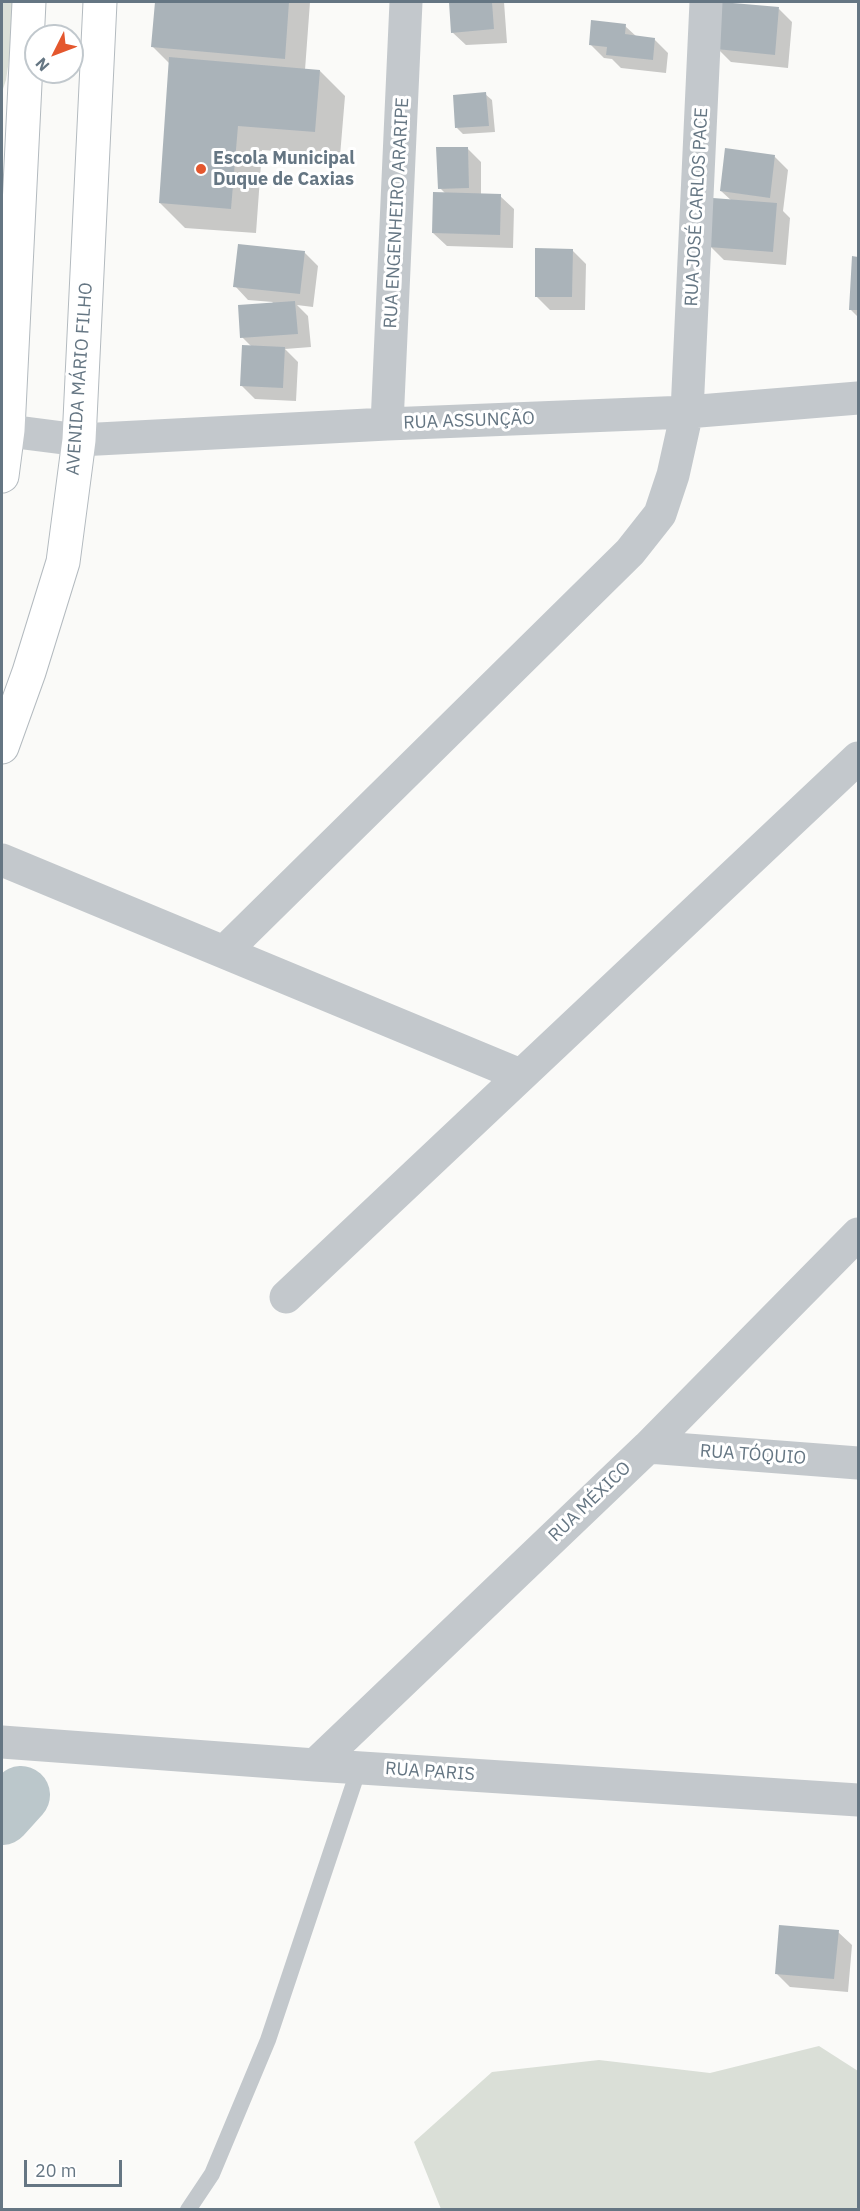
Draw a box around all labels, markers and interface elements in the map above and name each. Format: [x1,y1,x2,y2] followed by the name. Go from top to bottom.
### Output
[24,24,84,84] north arrow
[31,54,53,76] text: N
[380,97,414,329] street label: RUA ENGENHEIRO ARARIPE
[681,107,713,307] street label: RUA JOSÉ CARLOS PACE
[213,148,355,190] place label: Escola Municipal Duque de Caxias
[194,162,208,176] marker: Escola Municipal Duque de Caxias
[62,282,98,476] street label: AVENIDA MÁRIO FILHO
[403,408,535,434] street label: RUA ASSUNÇÃO
[699,1441,807,1469] street label: RUA TÓQUIO
[544,1457,636,1547] street label: RUA MÉXICO
[384,1758,476,1786] street label: RUA PARIS
[27,2148,124,2186] scale bar
[35,2159,77,2182] text: 20 m

